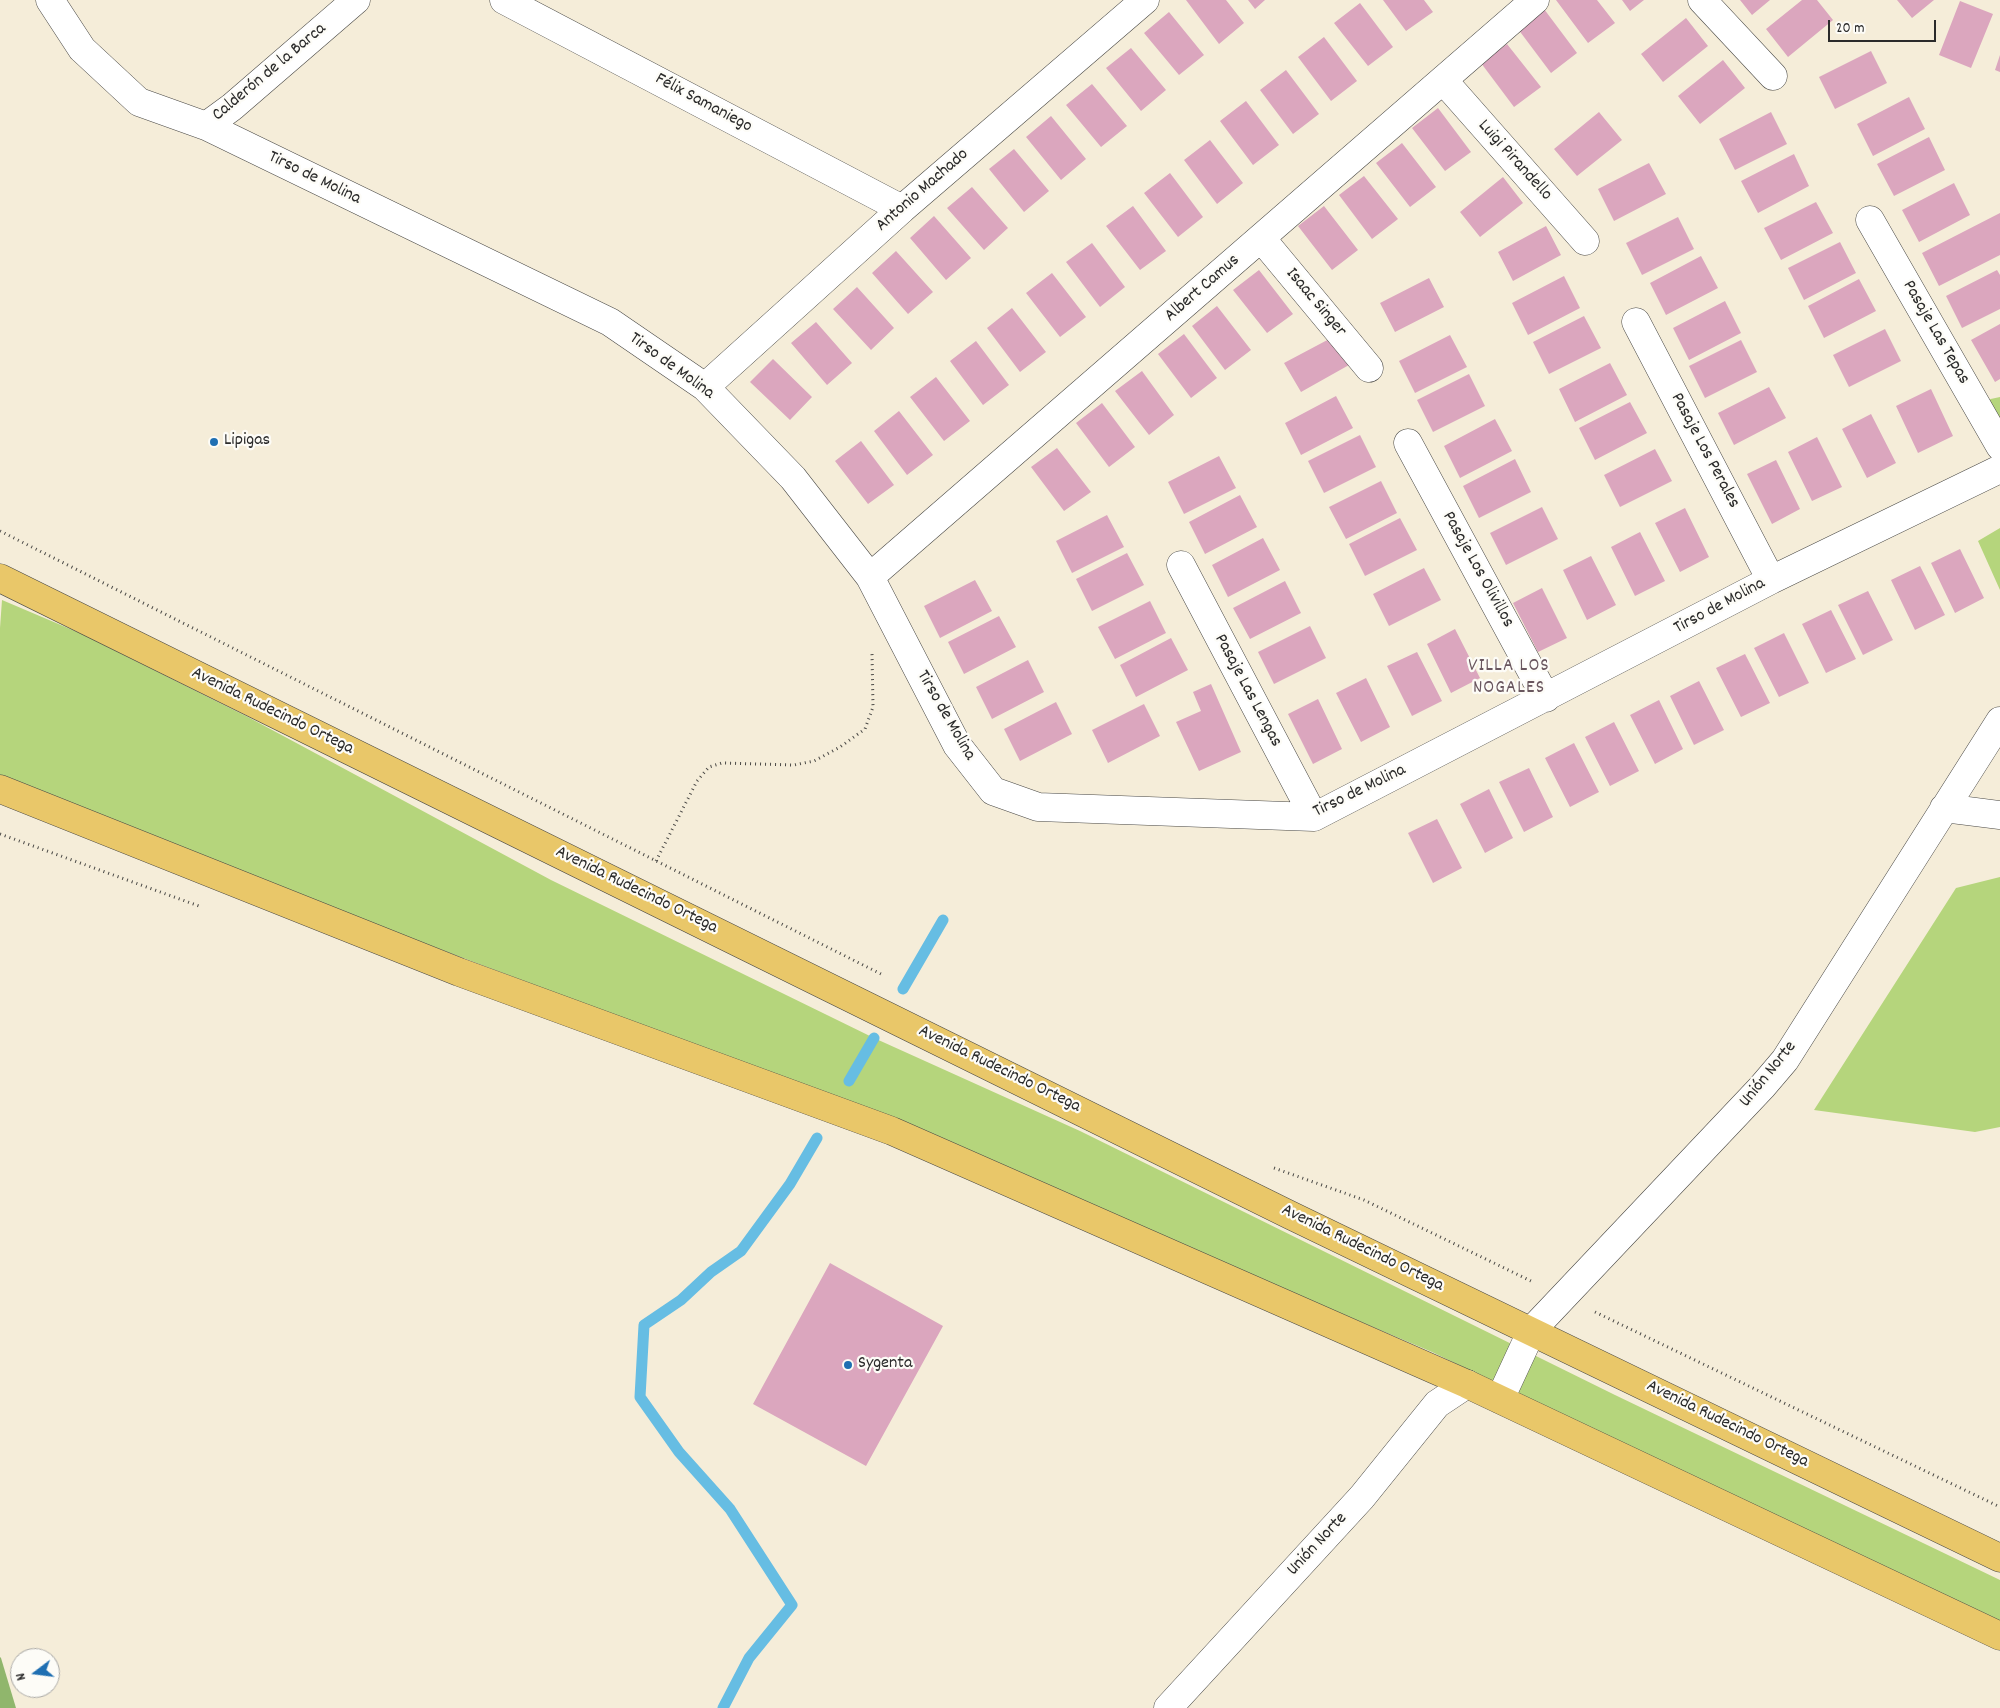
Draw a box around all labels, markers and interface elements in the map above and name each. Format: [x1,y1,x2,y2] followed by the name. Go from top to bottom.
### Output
[1830,10,1938,42] scale bar
[1836,18,1864,40] text: 20 m
[209,19,331,127] street label: Calderón de la Barca
[651,69,755,139] street label: Félix Samaniego
[1472,116,1556,206] street label: Luigi Pirandello
[872,145,974,237] street label: Antonio Machado
[264,147,364,211] street label: Tirso de Molina
[1161,251,1245,327] street label: Albert Camus
[1280,264,1350,342] street label: Isaac Singer
[1897,277,1973,389] street label: Pasaje Las Tepas
[624,329,718,405] street label: Tirso de Molina
[1665,390,1743,512] street label: Pasaje Los Perales
[224,431,270,453] place label: Lipigas
[208,436,220,448] marker: Lipigas
[1436,508,1518,632] street label: Pasaje Los Olivillos
[1671,574,1769,640] street label: Tirso de Molina
[1208,631,1286,751] street label: Pasaje Las Lengas
[1467,656,1551,700] district label: VILLA LOS NOGALES
[187,663,357,761] street label: Avenida Rudecindo Ortega
[911,667,979,765] street label: Tirso de Molina
[1310,760,1410,824] street label: Tirso de Molina
[551,842,721,940] street label: Avenida Rudecindo Ortega
[914,1021,1084,1119] street label: Avenida Rudecindo Ortega
[1736,1038,1802,1112] street label: Unión Norte
[1277,1200,1447,1298] street label: Avenida Rudecindo Ortega
[858,1354,912,1376] place label: Sygenta
[842,1359,854,1371] marker: Sygenta
[1642,1376,1812,1474] street label: Avenida Rudecindo Ortega
[1283,1509,1353,1581] street label: Unión Norte
[10,1648,60,1698] north arrow
[11,1671,32,1683] text: N

